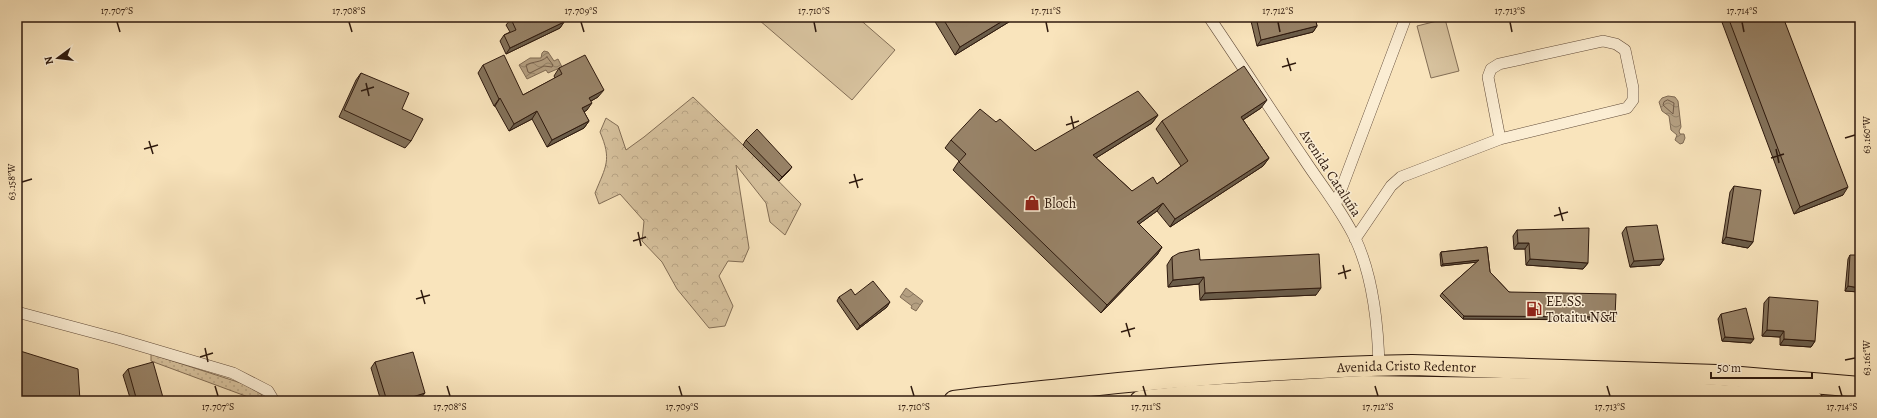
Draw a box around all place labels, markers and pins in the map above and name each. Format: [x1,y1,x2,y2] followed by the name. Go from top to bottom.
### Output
[1023,194,1041,212] shop icon: Bloch
[1044,194,1077,213] place label: Bloch
[1546,292,1618,327] place label: EE.SS. Totaitu N&T
[1525,300,1543,318] fuel station icon: EE.SS. Totaitu N&T

